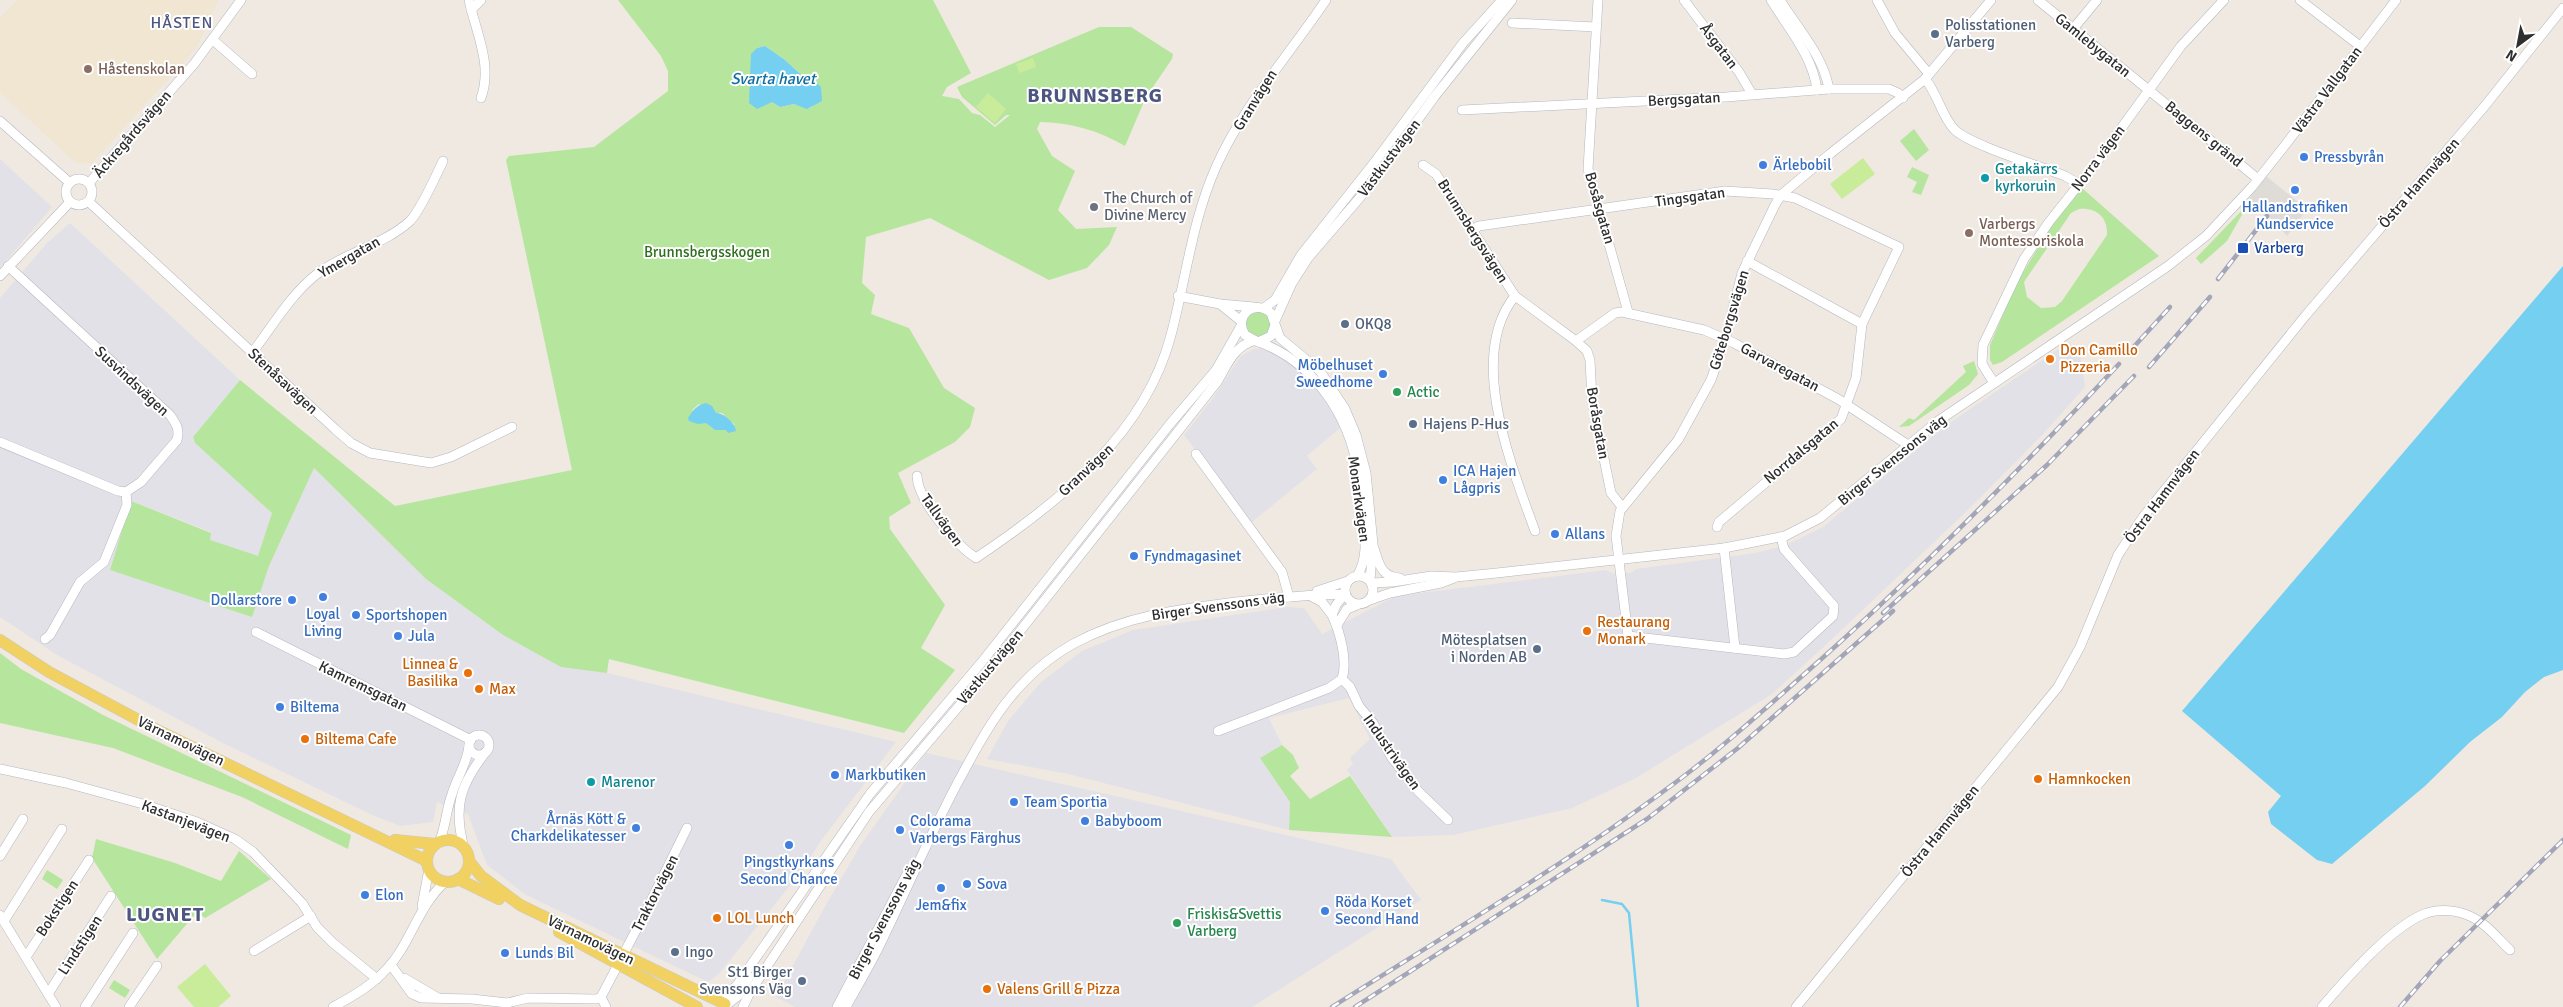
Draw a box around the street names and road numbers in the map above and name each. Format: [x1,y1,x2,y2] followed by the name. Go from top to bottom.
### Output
[2052,9,2134,81] street label: Gamlebygatan
[1696,20,1742,72] street label: Åsgatan
[2288,43,2366,137] street label: Västra Vallgatan
[1229,66,1281,134] street label: Granvägen
[89,87,175,181] street label: Äckregårdsvägen
[1647,88,1721,110] street label: Bergsgatan
[2161,97,2247,171] street label: Baggens gränd
[1354,116,1424,200] street label: Västkustvägen
[2067,122,2129,194] street label: Norra vägen
[2375,134,2463,232] street label: Östra Hamnvägen
[1581,170,1619,246] street label: Bosåsgatan
[1434,176,1512,286] street label: Brunnsbergsvägen
[1654,183,1726,211] street label: Tingsgatan
[315,232,383,282] street label: Ymergatan
[1705,268,1753,372] street label: Göteborgsvägen
[1737,339,1823,395] street label: Garvaregatan
[91,342,173,420] street label: Susvindsvägen
[244,344,322,418] street label: Stenåsavägen
[1583,386,1613,460] street label: Boråsgatan
[1834,411,1950,509] street label: Birger Svenssons väg
[1760,415,1842,487] street label: Norrdalsgatan
[1055,440,1117,500] street label: Granvägen
[2121,445,2203,547] street label: Östra Hamnvägen
[1344,455,1374,543] street label: Monarkvägen
[917,490,967,550] street label: Tallvägen
[1150,588,1286,624] street label: Birger Svenssons väg
[953,626,1027,708] street label: Västkustvägen
[316,657,410,715] street label: Kamremsgatan
[1359,711,1425,793] street label: Industrivägen
[135,712,227,770] street label: Värnamovägen
[1897,781,1983,881] street label: Östra Hamnvägen
[139,796,233,846] street label: Kastanjevägen
[628,851,682,935] street label: Traktorvägen
[845,855,924,983] street label: Birger Svenssons väg
[32,876,82,940] street label: Bokstigen
[545,911,637,969] street label: Värnamovägen
[54,912,106,978] street label: Lindstigen

